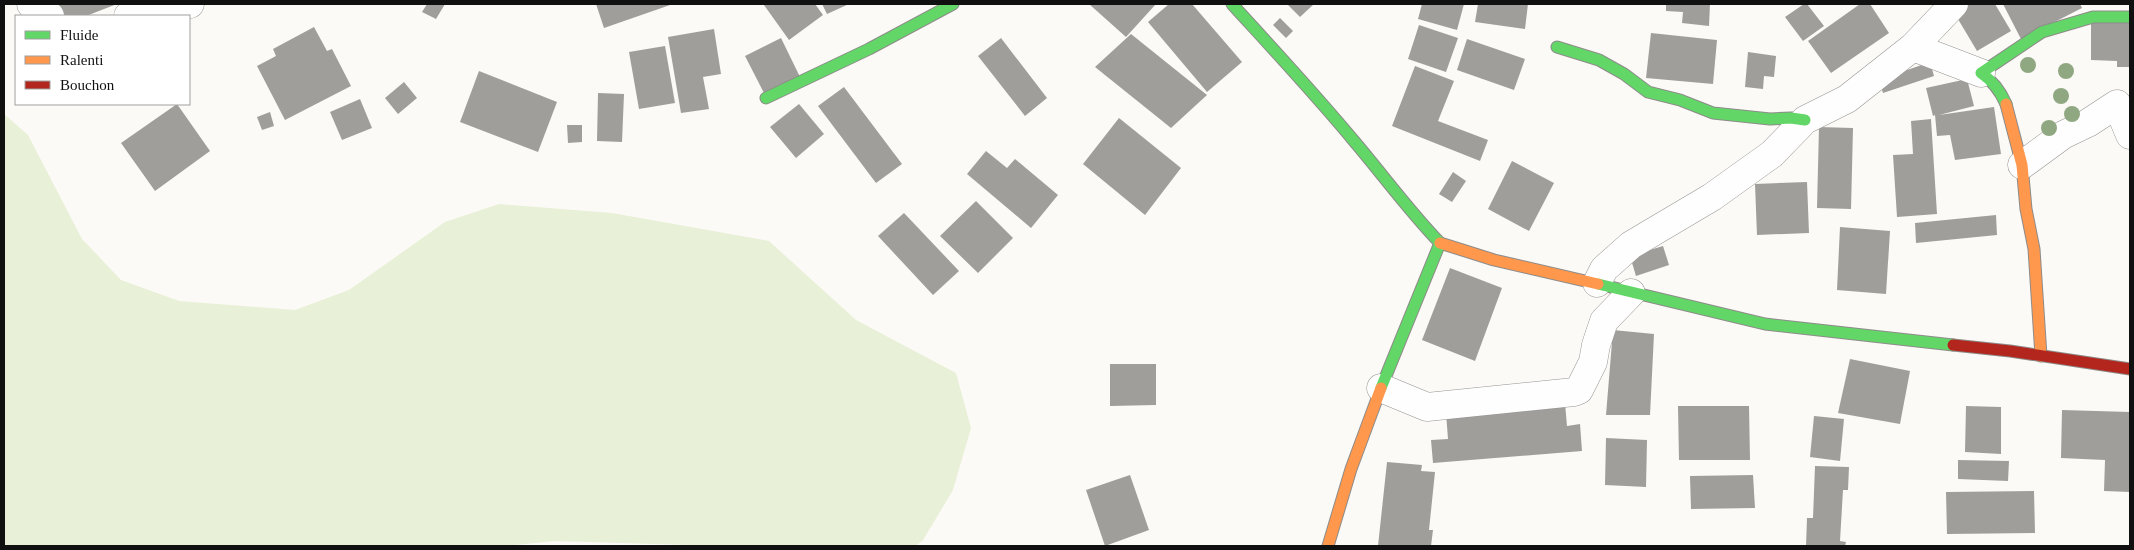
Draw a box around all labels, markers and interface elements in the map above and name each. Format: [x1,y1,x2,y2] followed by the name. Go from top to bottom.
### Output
[15,15,190,105] legend
[60,27,99,43] text: Fluide
[60,52,103,68] text: Ralenti
[60,77,115,93] text: Bouchon

